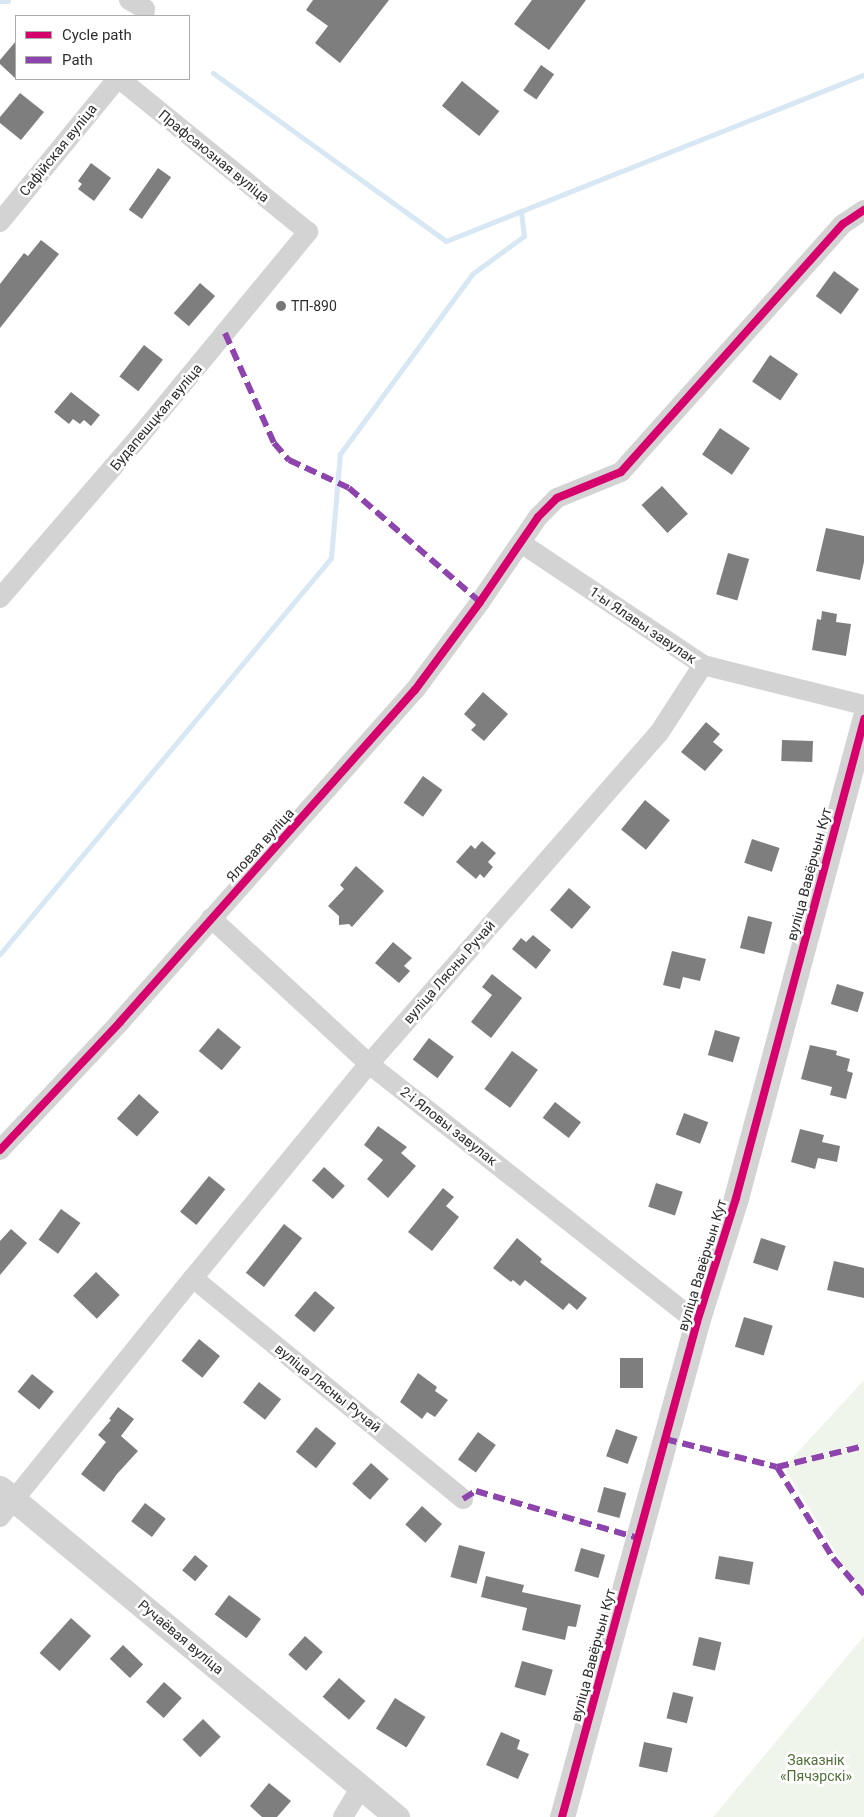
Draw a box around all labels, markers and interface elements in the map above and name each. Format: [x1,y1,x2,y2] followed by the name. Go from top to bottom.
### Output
[15,15,190,80] legend
[62,26,132,44] text: Cycle path
[62,51,93,69] text: Path
[16,101,100,199] street label: Сафійская вуліца
[155,106,273,206] street label: Прафсаюзная вуліца
[291,298,337,314] place label: ТП-890
[275,300,287,312] marker: ТП-890
[106,360,206,474] street label: Будапешцкая вуліца
[586,583,700,667] street label: 1-ы Ялавы завулак
[222,805,298,885] street label: Яловая вуліца
[783,806,835,942] street label: вуліца Вавёрчын Кут
[400,917,498,1027] street label: вуліца Лясны Ручай
[397,1083,501,1169] street label: 2-і Яловы завулак
[674,1197,730,1333] street label: вуліца Вавёрчын Кут
[272,1340,384,1436] street label: вуліца Лясны Ручай
[567,1587,619,1723] street label: вуліца Вавёрчын Кут
[135,1596,227,1678] street label: Ручаёвая вуліца
[780,1752,852,1784] park label: Заказнік «Пячэрскі»

